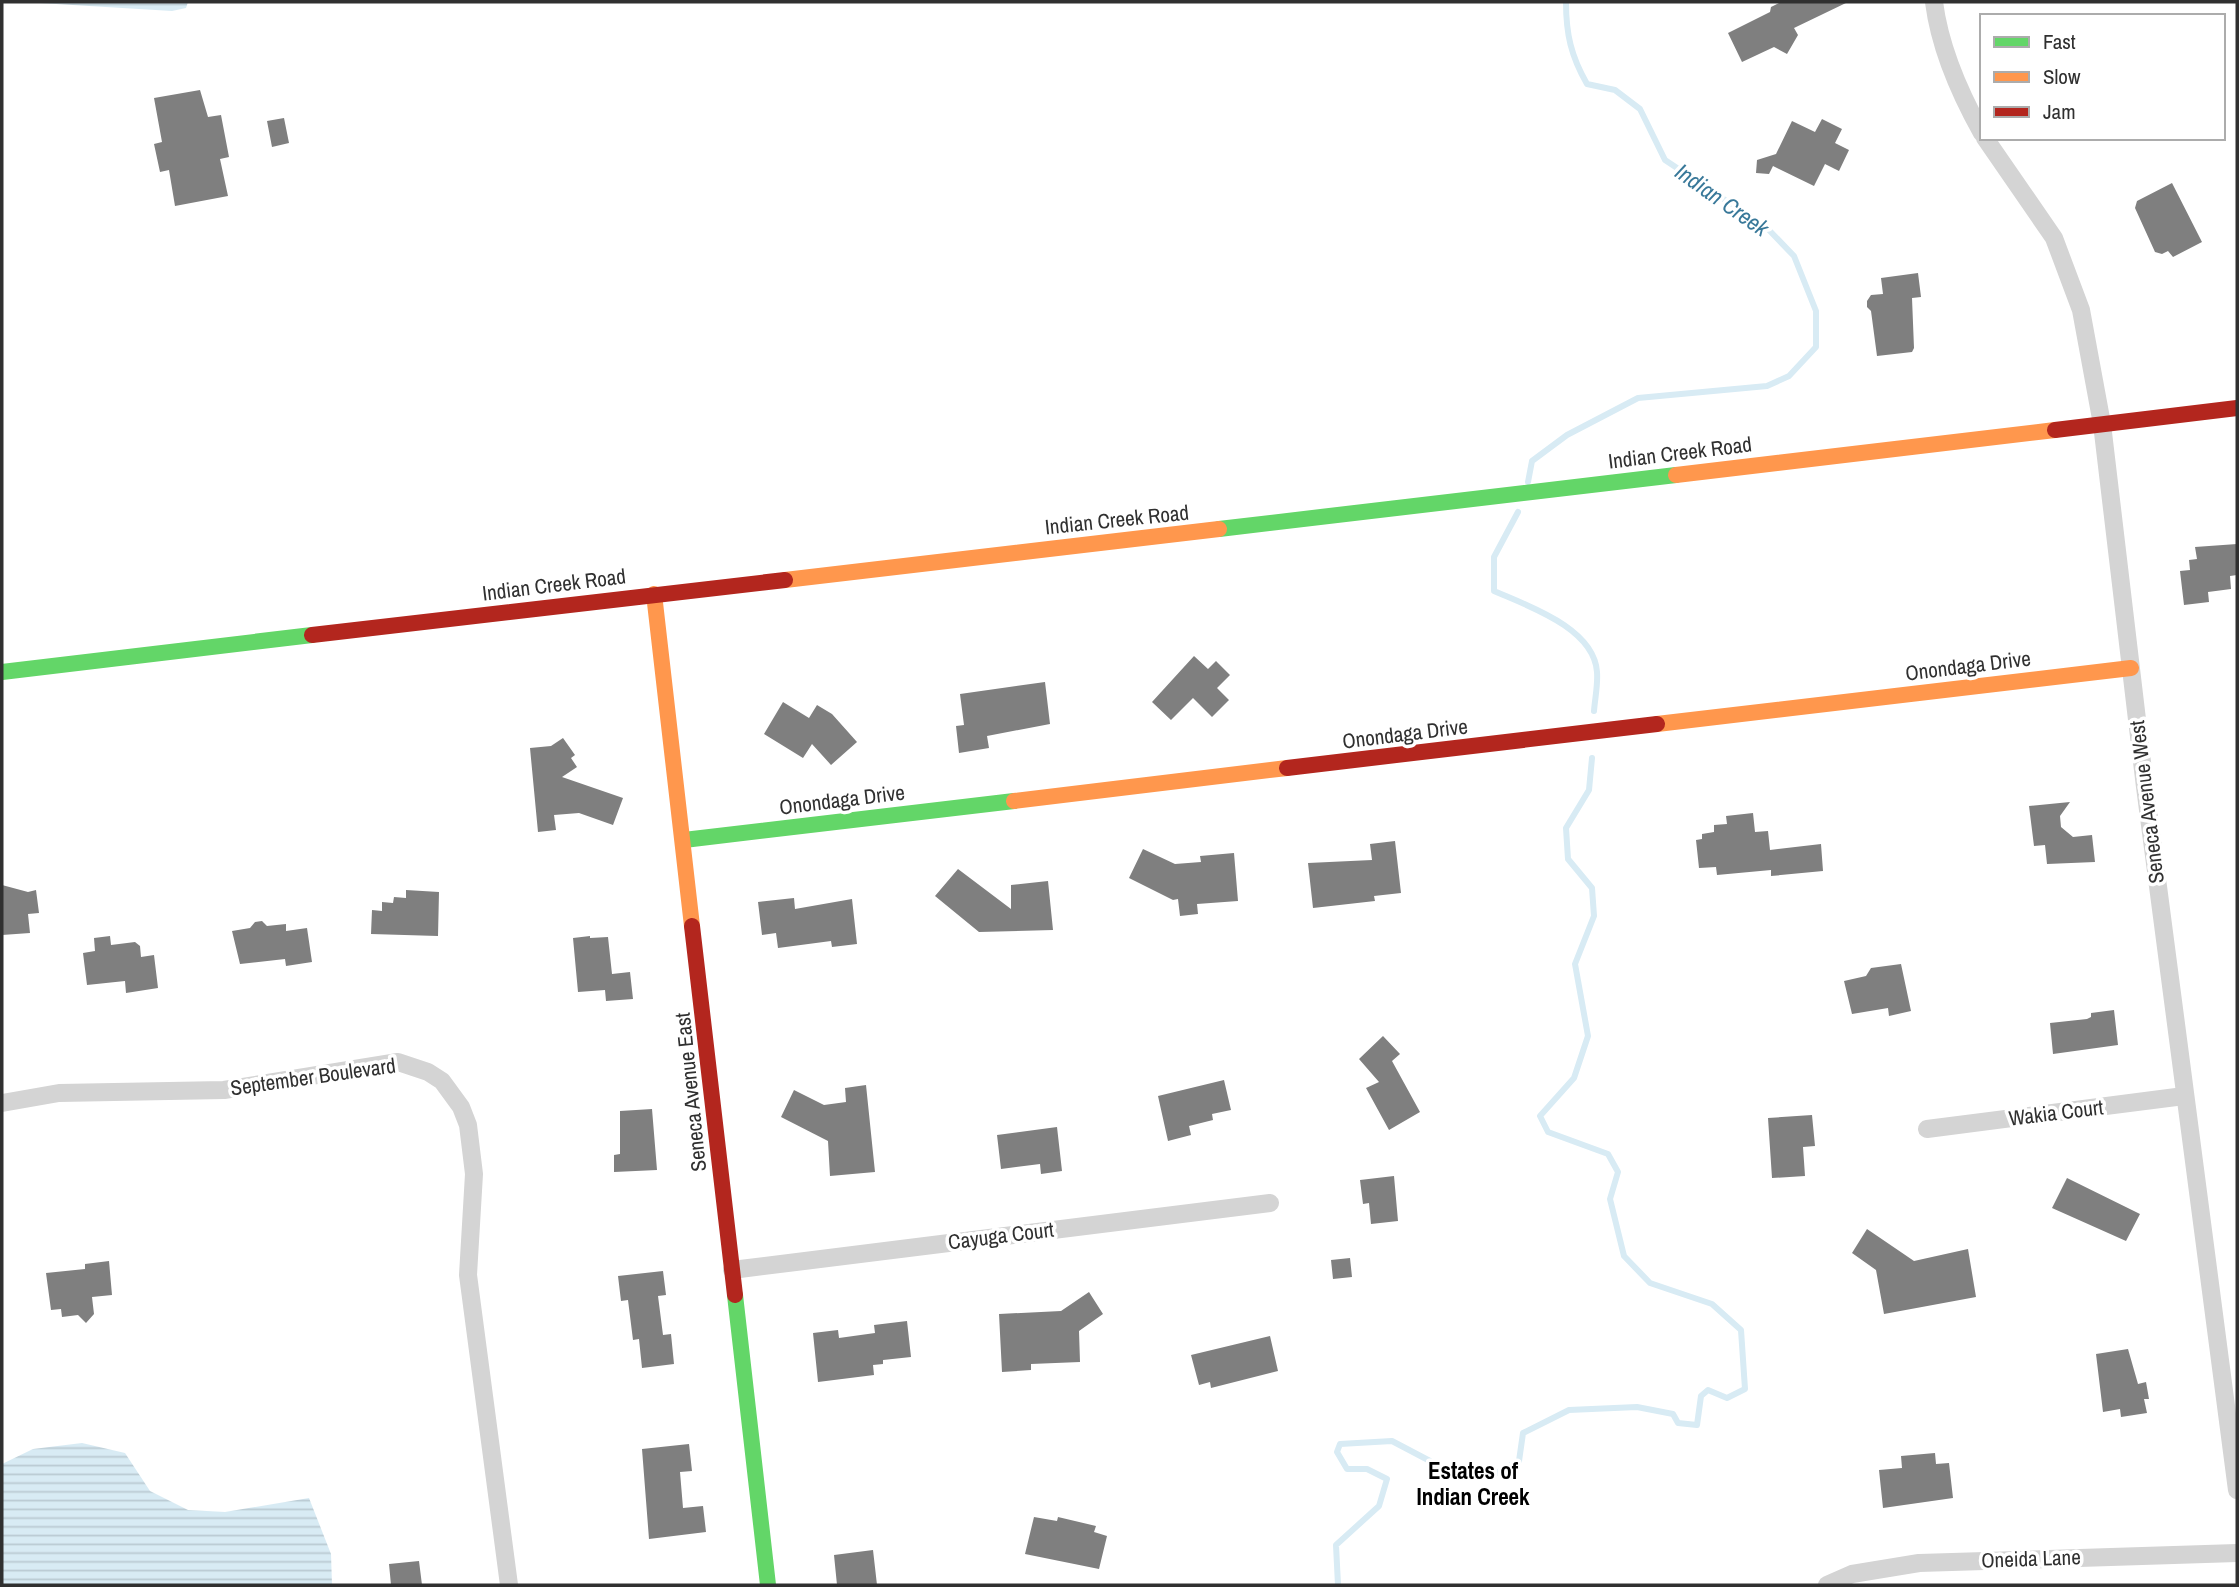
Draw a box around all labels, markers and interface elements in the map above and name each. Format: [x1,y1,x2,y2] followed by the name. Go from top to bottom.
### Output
[1980,14,2225,140] legend
[2043,27,2076,56] text: Fast
[2043,62,2081,91] text: Slow
[2043,97,2076,126] text: Jam
[1669,156,1777,244] water label: Indian Creek
[1606,429,1753,476] street label: Indian Creek Road
[1044,498,1190,541] street label: Indian Creek Road
[480,561,627,608] street label: Indian Creek Road
[1903,643,2032,688] street label: Onondaga Drive
[1340,711,1469,756] street label: Onondaga Drive
[2122,719,2171,885] street label: Seneca Avenue West
[777,777,906,822] street label: Onondaga Drive
[668,1011,713,1173] street label: Seneca Avenue East
[228,1051,397,1102] street label: September Boulevard
[2007,1092,2105,1133] street label: Wakia Court
[946,1215,1056,1256] street label: Cayuga Court
[1416,1455,1530,1512] district label: Estates of Indian Creek
[1981,1542,2081,1575] street label: Oneida Lane

